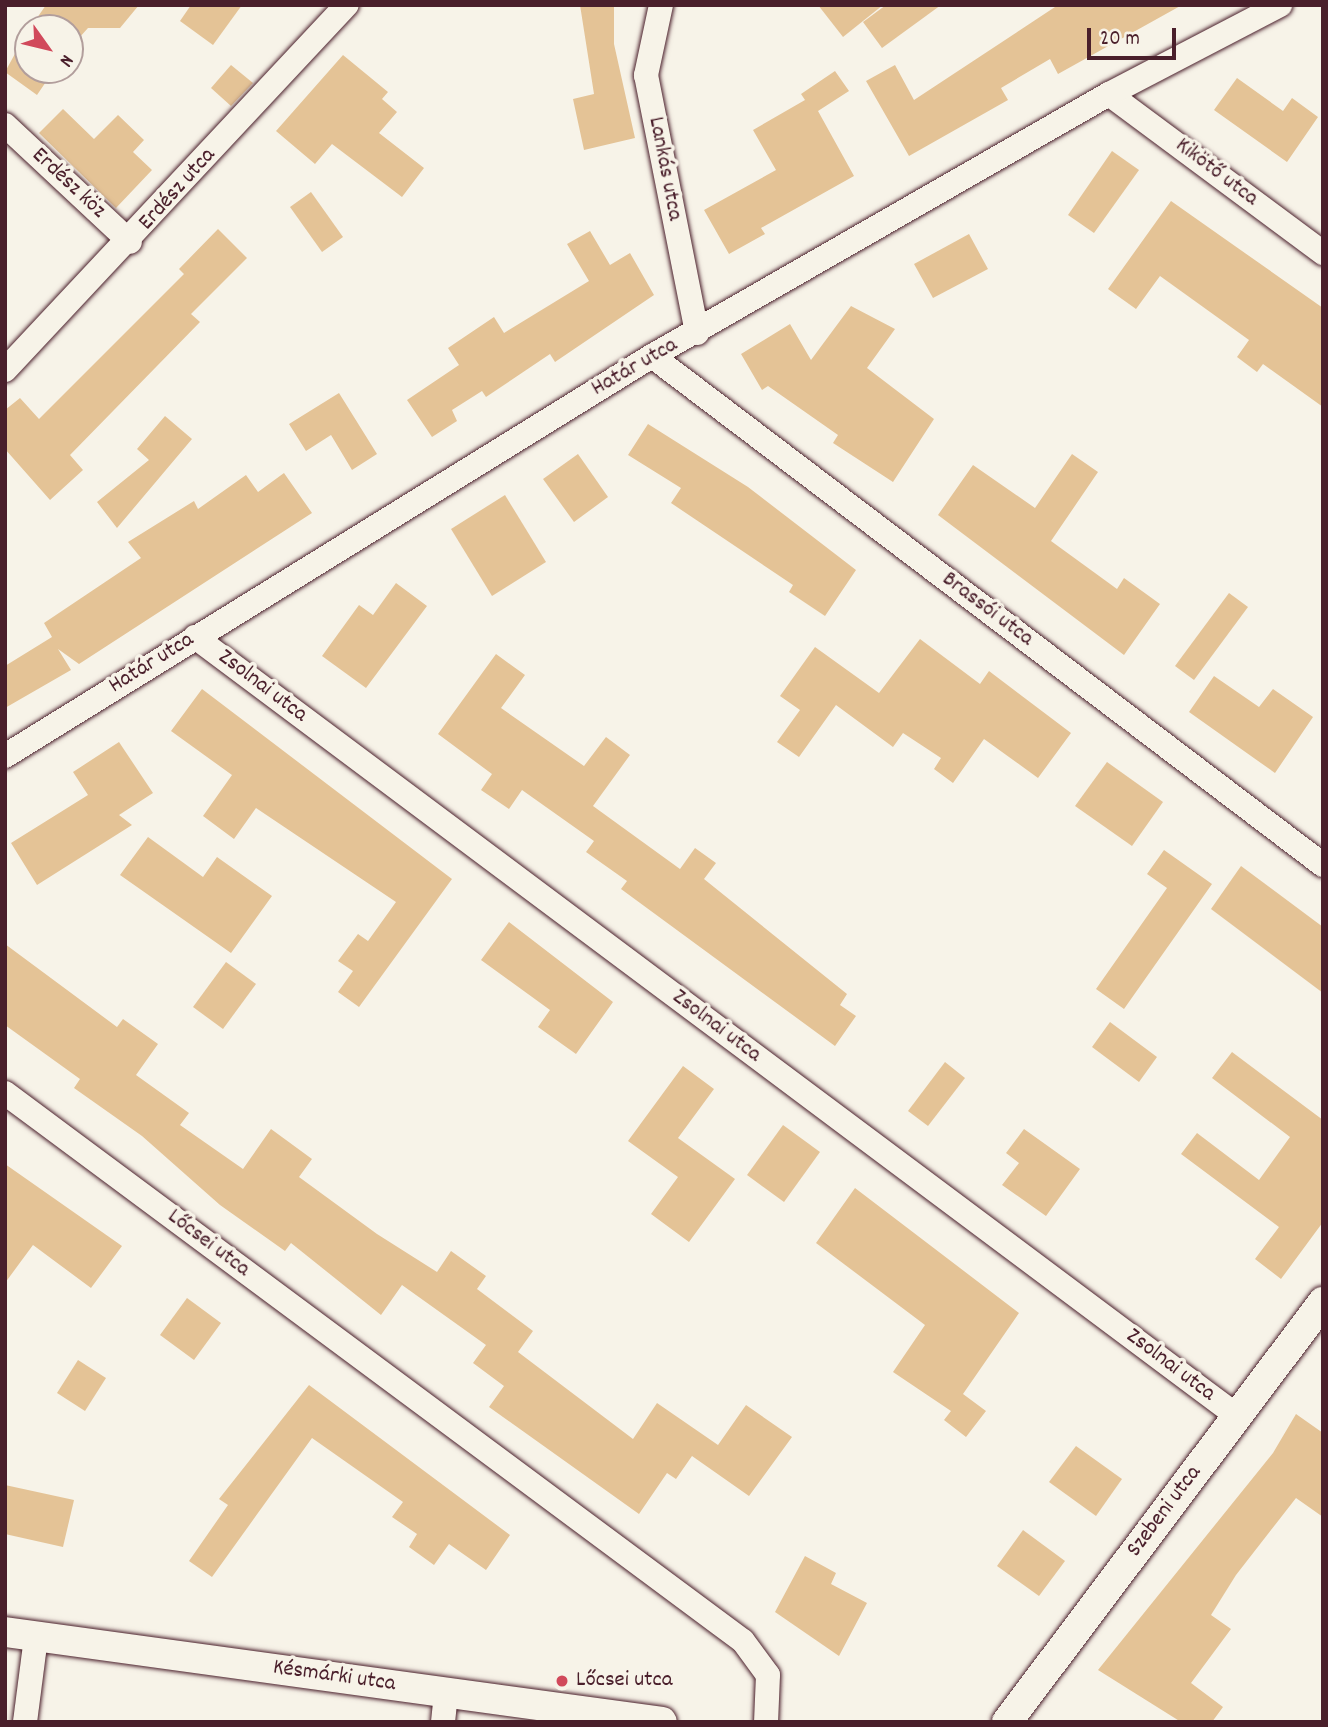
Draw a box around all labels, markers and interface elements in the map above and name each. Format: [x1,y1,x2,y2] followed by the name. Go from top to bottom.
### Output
[14,14,84,84] north arrow
[1090,14,1179,58] scale bar
[1100,25,1140,55] text: 20 m
[51,48,79,71] text: N
[640,115,688,223] street label: Lankás utca
[1169,133,1263,213] street label: Kikötő utca
[25,143,111,225] street label: Erdész köz
[134,143,222,237] street label: Erdész utca
[587,332,683,404] street label: Határ utca
[936,567,1038,653] street label: Brassói utca
[105,627,199,701] street label: Határ utca
[212,644,312,730] street label: Zsolnai utca
[666,984,766,1070] street label: Zsolnai utca
[161,1204,255,1284] street label: Lőcsei utca
[1120,1323,1220,1409] street label: Zsolnai utca
[1122,1461,1208,1563] street label: Szebeni utca
[271,1655,397,1699] street label: Késmárki utca
[576,1667,673,1695] place label: Lőcsei utca
[554,1673,570,1689] marker: Lőcsei utca

